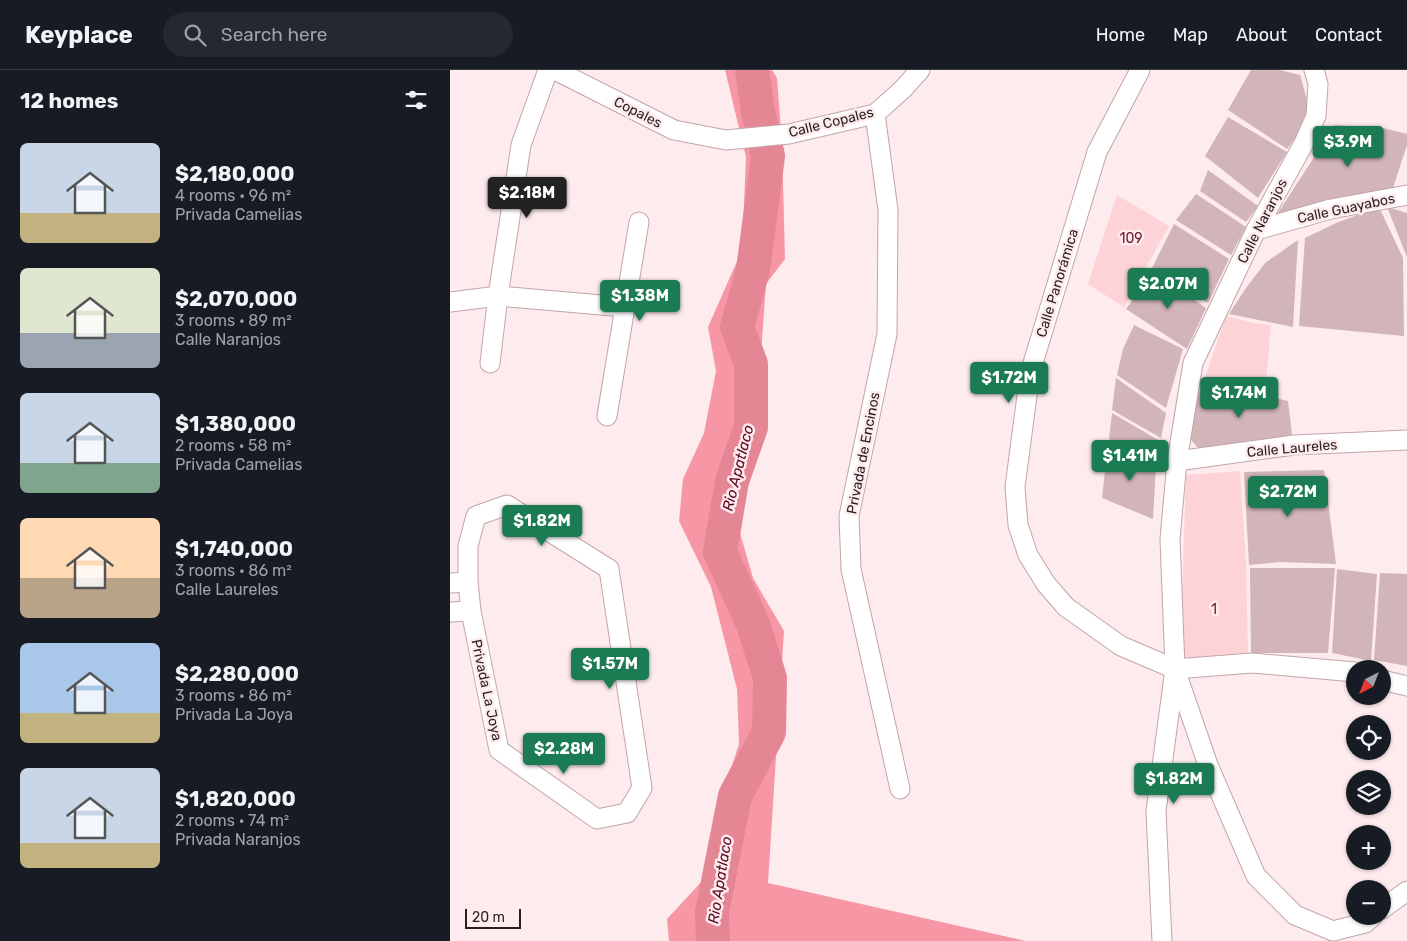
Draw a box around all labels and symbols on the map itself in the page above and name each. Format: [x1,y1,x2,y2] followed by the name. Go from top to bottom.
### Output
[611,93,665,132] street label: Copales
[787,104,875,141] street label: Calle Copales
[1313,126,1383,168] pin: $3.9M
[486,176,568,219] pin: $2.18M
[1234,176,1291,266] street label: Calle Naranjos
[1296,190,1396,227] street label: Calle Guayabos
[1033,227,1082,339] street label: Calle Panorámica
[1119,230,1143,247] park label: 109
[1127,268,1209,310] pin: $2.07M
[599,280,681,322] pin: $1.38M
[968,362,1050,404] pin: $1.72M
[1198,376,1280,419] pin: $1.74M
[843,391,884,515] street label: Privada de Encinos
[719,423,758,513] water label: Rio Apatlaco
[1246,436,1338,461] street label: Calle Laureles
[1089,440,1171,482] pin: $1.41M
[1247,476,1329,518] pin: $2.72M
[501,504,583,547] pin: $1.82M
[1211,601,1217,618] park label: 1
[467,638,506,742] street label: Privada La Joya
[569,648,651,690] pin: $1.57M
[1346,660,1391,705] north arrow
[523,732,605,775] pin: $2.28M
[1133,762,1215,805] pin: $1.82M
[704,835,736,925] water label: Rio Apatlaco
[465,906,521,929] scale bar

